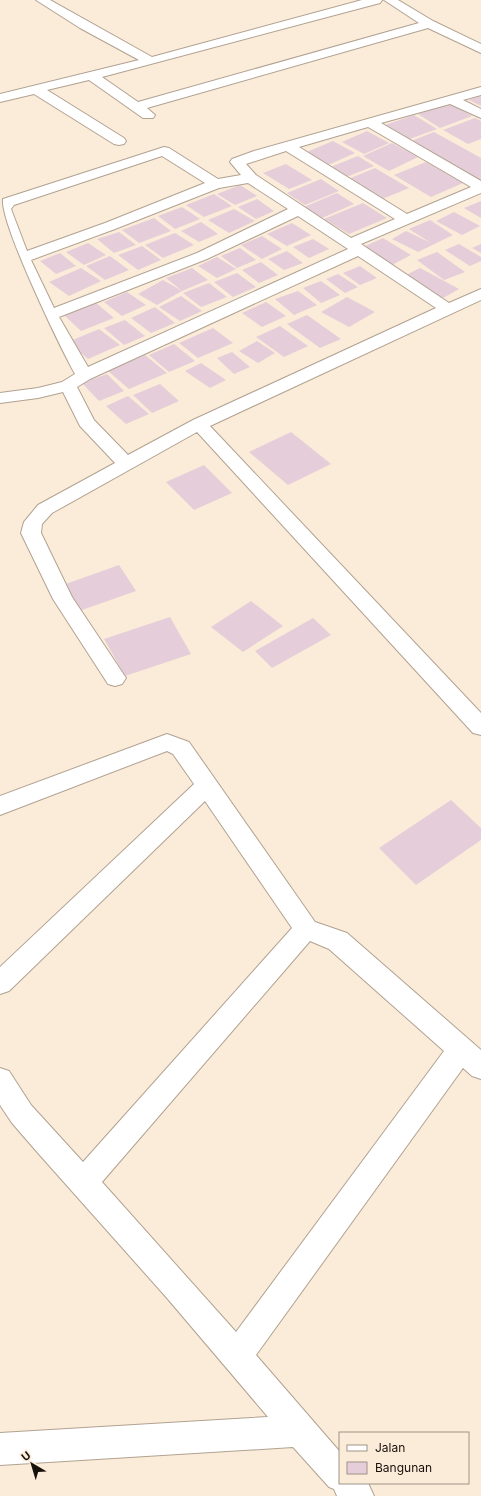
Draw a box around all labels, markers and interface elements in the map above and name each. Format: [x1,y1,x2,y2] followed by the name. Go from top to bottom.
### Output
[339,1432,469,1484] legend
[375,1440,405,1455] text: Jalan
[12,1444,52,1484] north arrow
[18,1448,33,1464] text: U
[375,1460,432,1475] text: Bangunan

